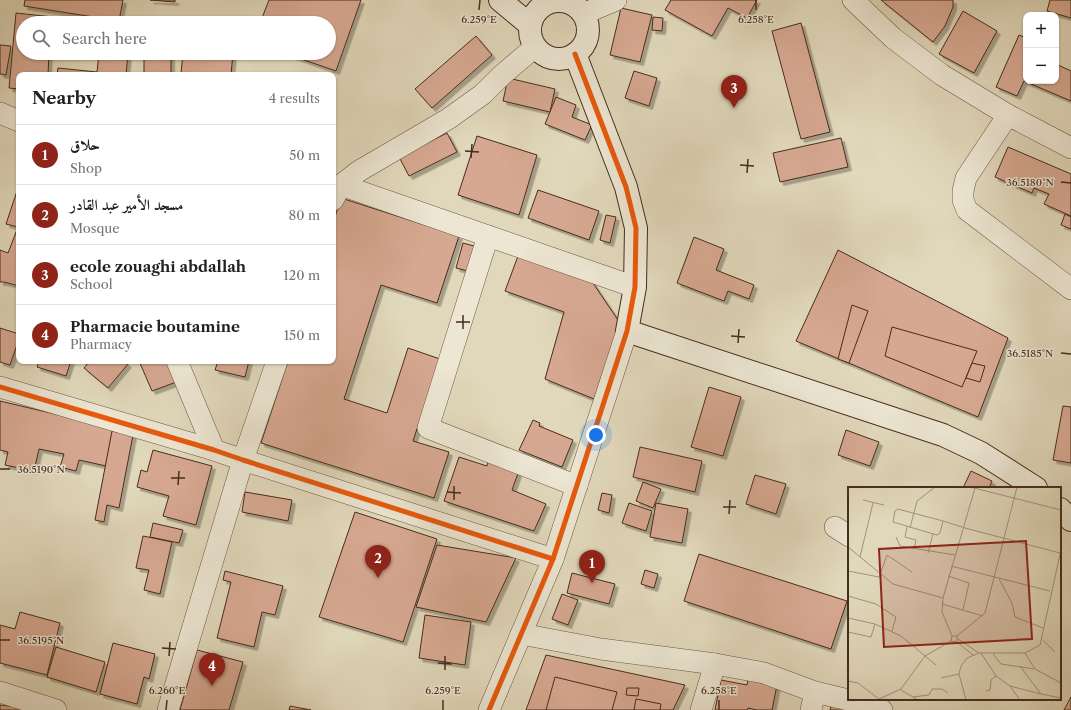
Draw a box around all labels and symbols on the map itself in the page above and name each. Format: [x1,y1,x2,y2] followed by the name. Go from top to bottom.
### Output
[461,13,497,26] text: 6.259°E
[738,13,774,26] text: 6.258°E
[721,75,747,108] pin: 3
[1006,176,1054,189] text: 36.5180°N
[1007,347,1053,360] text: 36.5185°N
[586,425,606,445] your location
[17,463,65,476] text: 36.5190°N
[848,487,1061,700] inset map
[365,545,391,578] pin: 2
[579,550,605,583] pin: 1
[18,634,64,647] text: 36.5195°N
[199,653,225,686] pin: 4
[149,684,185,697] text: 6.260°E
[425,684,461,697] text: 6.259°E
[701,684,737,697] text: 6.258°E

